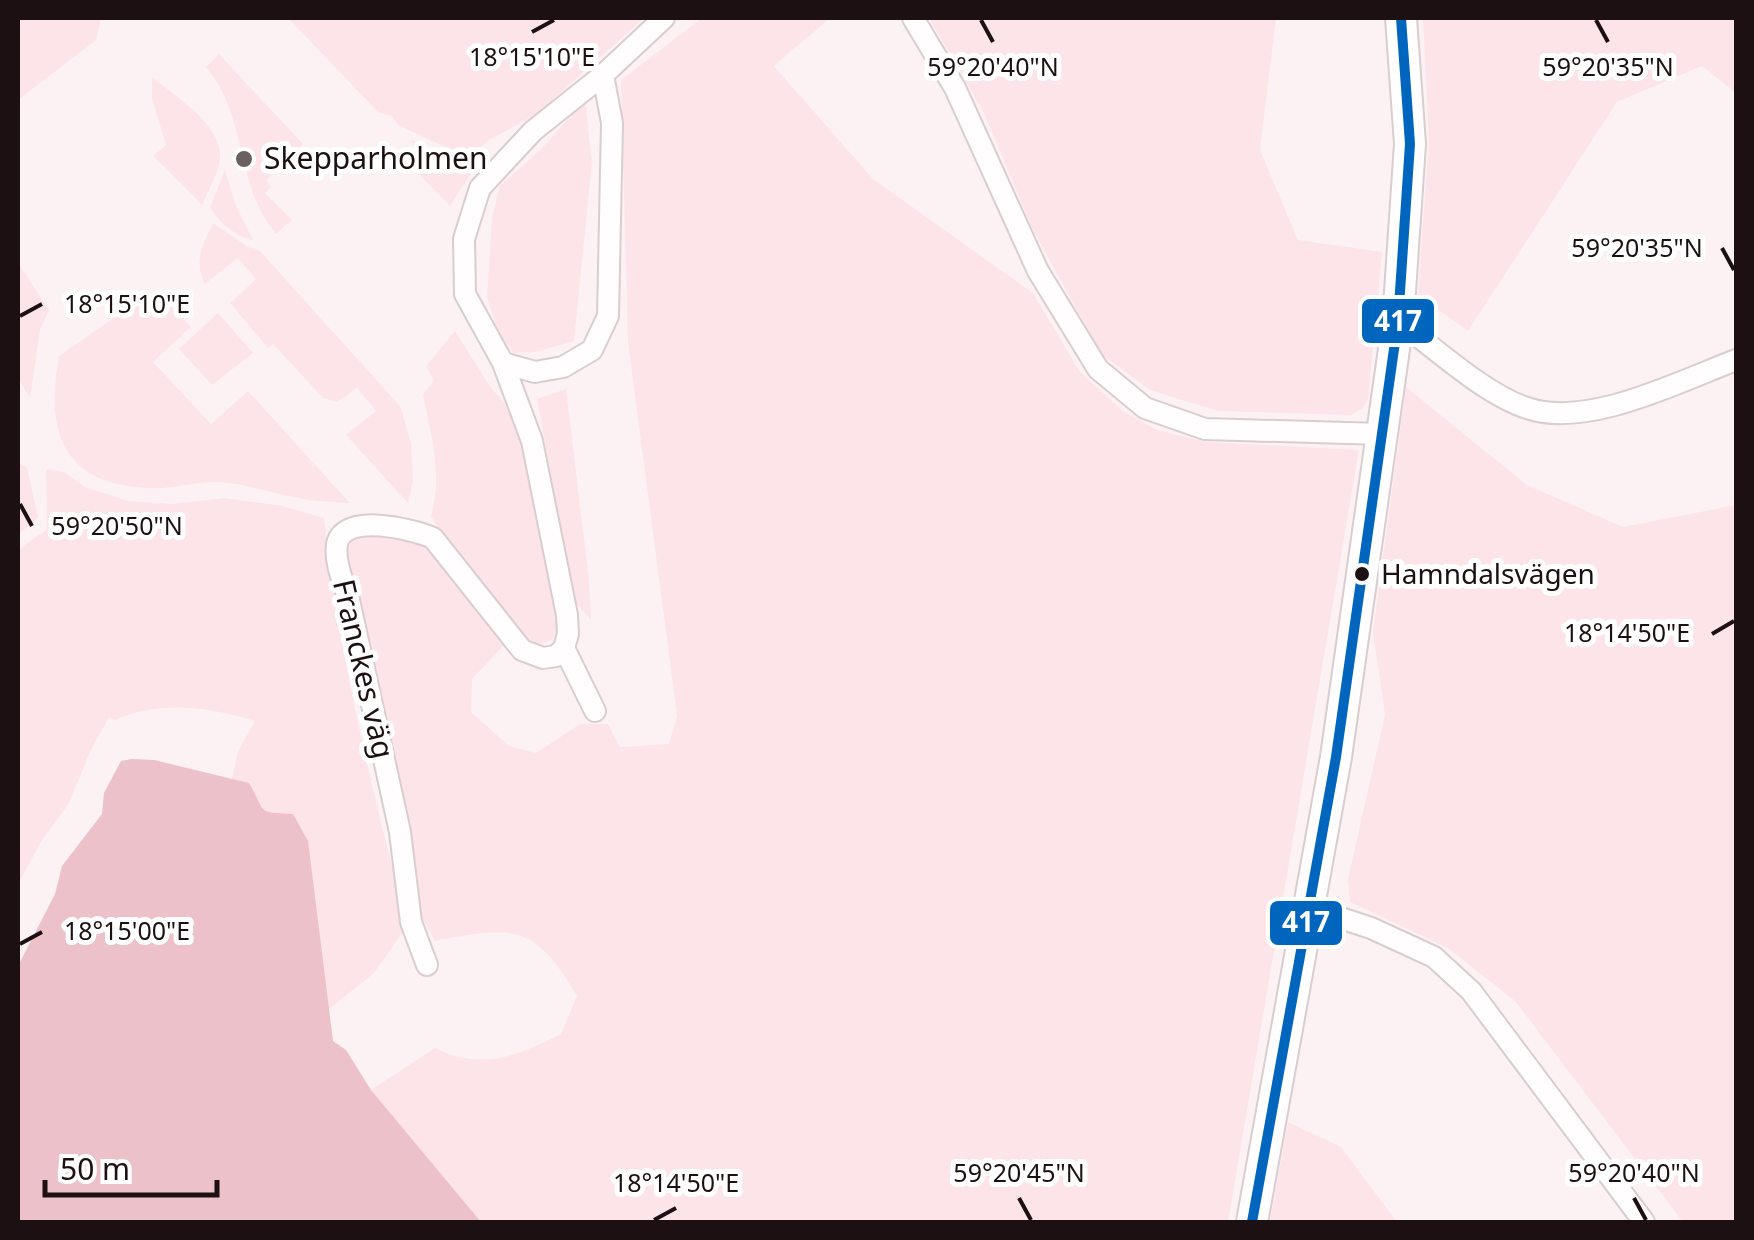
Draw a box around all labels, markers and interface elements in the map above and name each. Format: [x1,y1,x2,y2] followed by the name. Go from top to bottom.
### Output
[469,39,595,73] text: 18°15'10"E
[927,49,1059,83] text: 59°20'40"N
[1542,49,1674,83] text: 59°20'35"N
[264,137,487,178] place label: Skepparholmen
[233,148,255,170] marker: Skepparholmen
[1571,230,1703,264] text: 59°20'35"N
[64,286,190,320] text: 18°15'10"E
[1360,297,1436,345] line badge: 417
[1374,301,1422,339] text: 417
[51,508,183,542] text: 59°20'50"N
[1381,554,1595,592] place label: Hamndalsvägen
[1352,564,1372,584] marker: Hamndalsvägen
[324,575,405,762] street label: Franckes väg
[1564,615,1690,649] text: 18°14'50"E
[1268,899,1344,947] line badge: 417
[1282,902,1330,940] text: 417
[64,913,190,947] text: 18°15'00"E
[45,1135,218,1197] scale bar
[60,1148,130,1189] text: 50 m
[953,1155,1085,1189] text: 59°20'45"N
[1568,1155,1700,1189] text: 59°20'40"N
[613,1165,739,1199] text: 18°14'50"E

